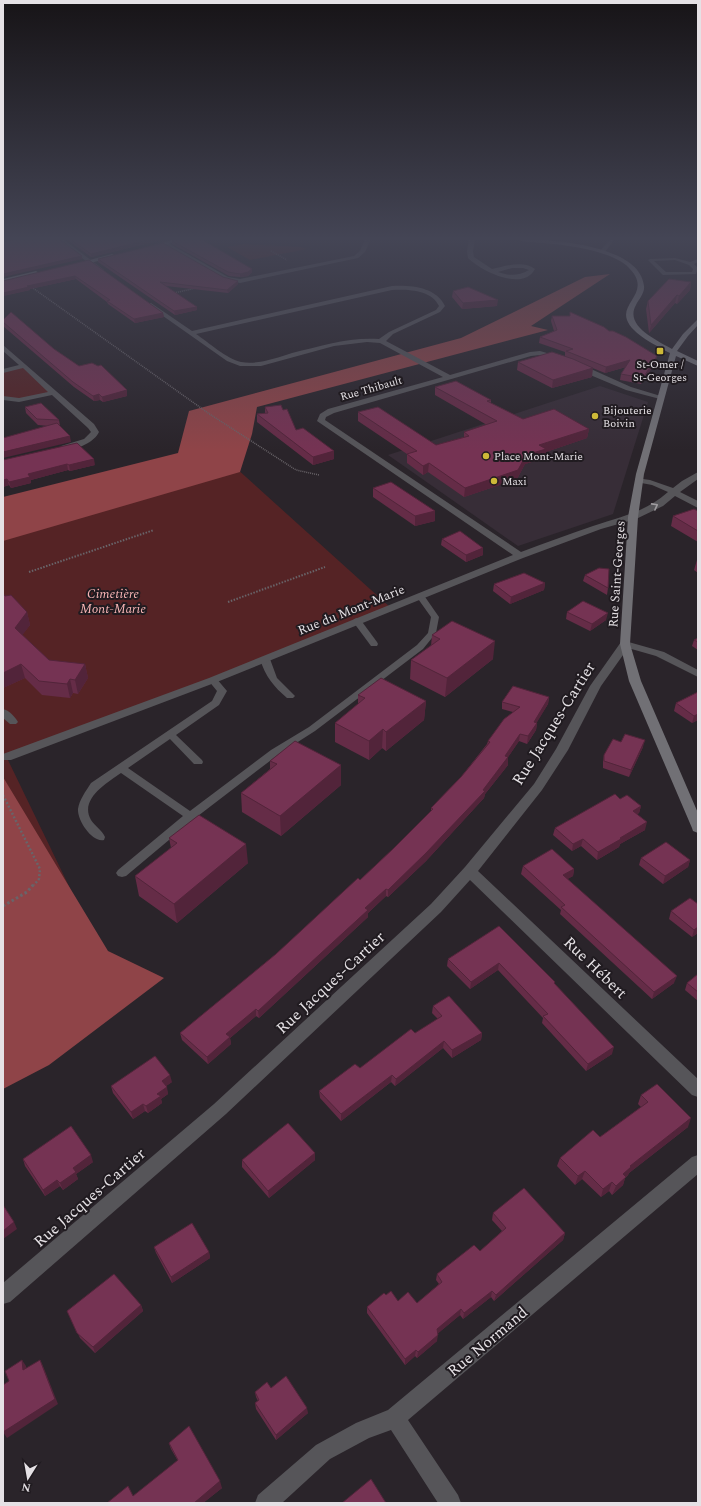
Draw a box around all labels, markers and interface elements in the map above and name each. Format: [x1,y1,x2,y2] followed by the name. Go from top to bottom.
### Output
[655,346,665,356] marker: St-Omer / St-Georges
[633,356,687,386] place label: St-Omer / St-Georges
[338,372,404,405] street label: Rue Thibault
[603,402,652,432] place label: Bijouterie Boivin
[590,411,600,421] marker: Bijouterie Boivin
[494,448,583,465] place label: Place Mont-Marie
[481,451,491,461] marker: Place Mont-Marie
[502,473,527,490] place label: Maxi
[489,476,499,486] marker: Maxi
[650,503,658,511] one-way arrow
[603,520,631,628] street label: Rue Saint-Georges
[295,579,408,641] street label: Rue du Mont-Marie
[80,584,146,619] park label: Cimetière Mont-Marie
[506,657,602,790] street label: Rue Jacques-Cartier
[271,926,391,1040] street label: Rue Jacques-Cartier
[558,931,633,1005] street label: Rue Hébert
[28,1142,151,1253] street label: Rue Jacques-Cartier
[442,1301,533,1383] street label: Rue Normand
[8,1458,48,1498] north arrow
[20,1478,32,1497] text: N

